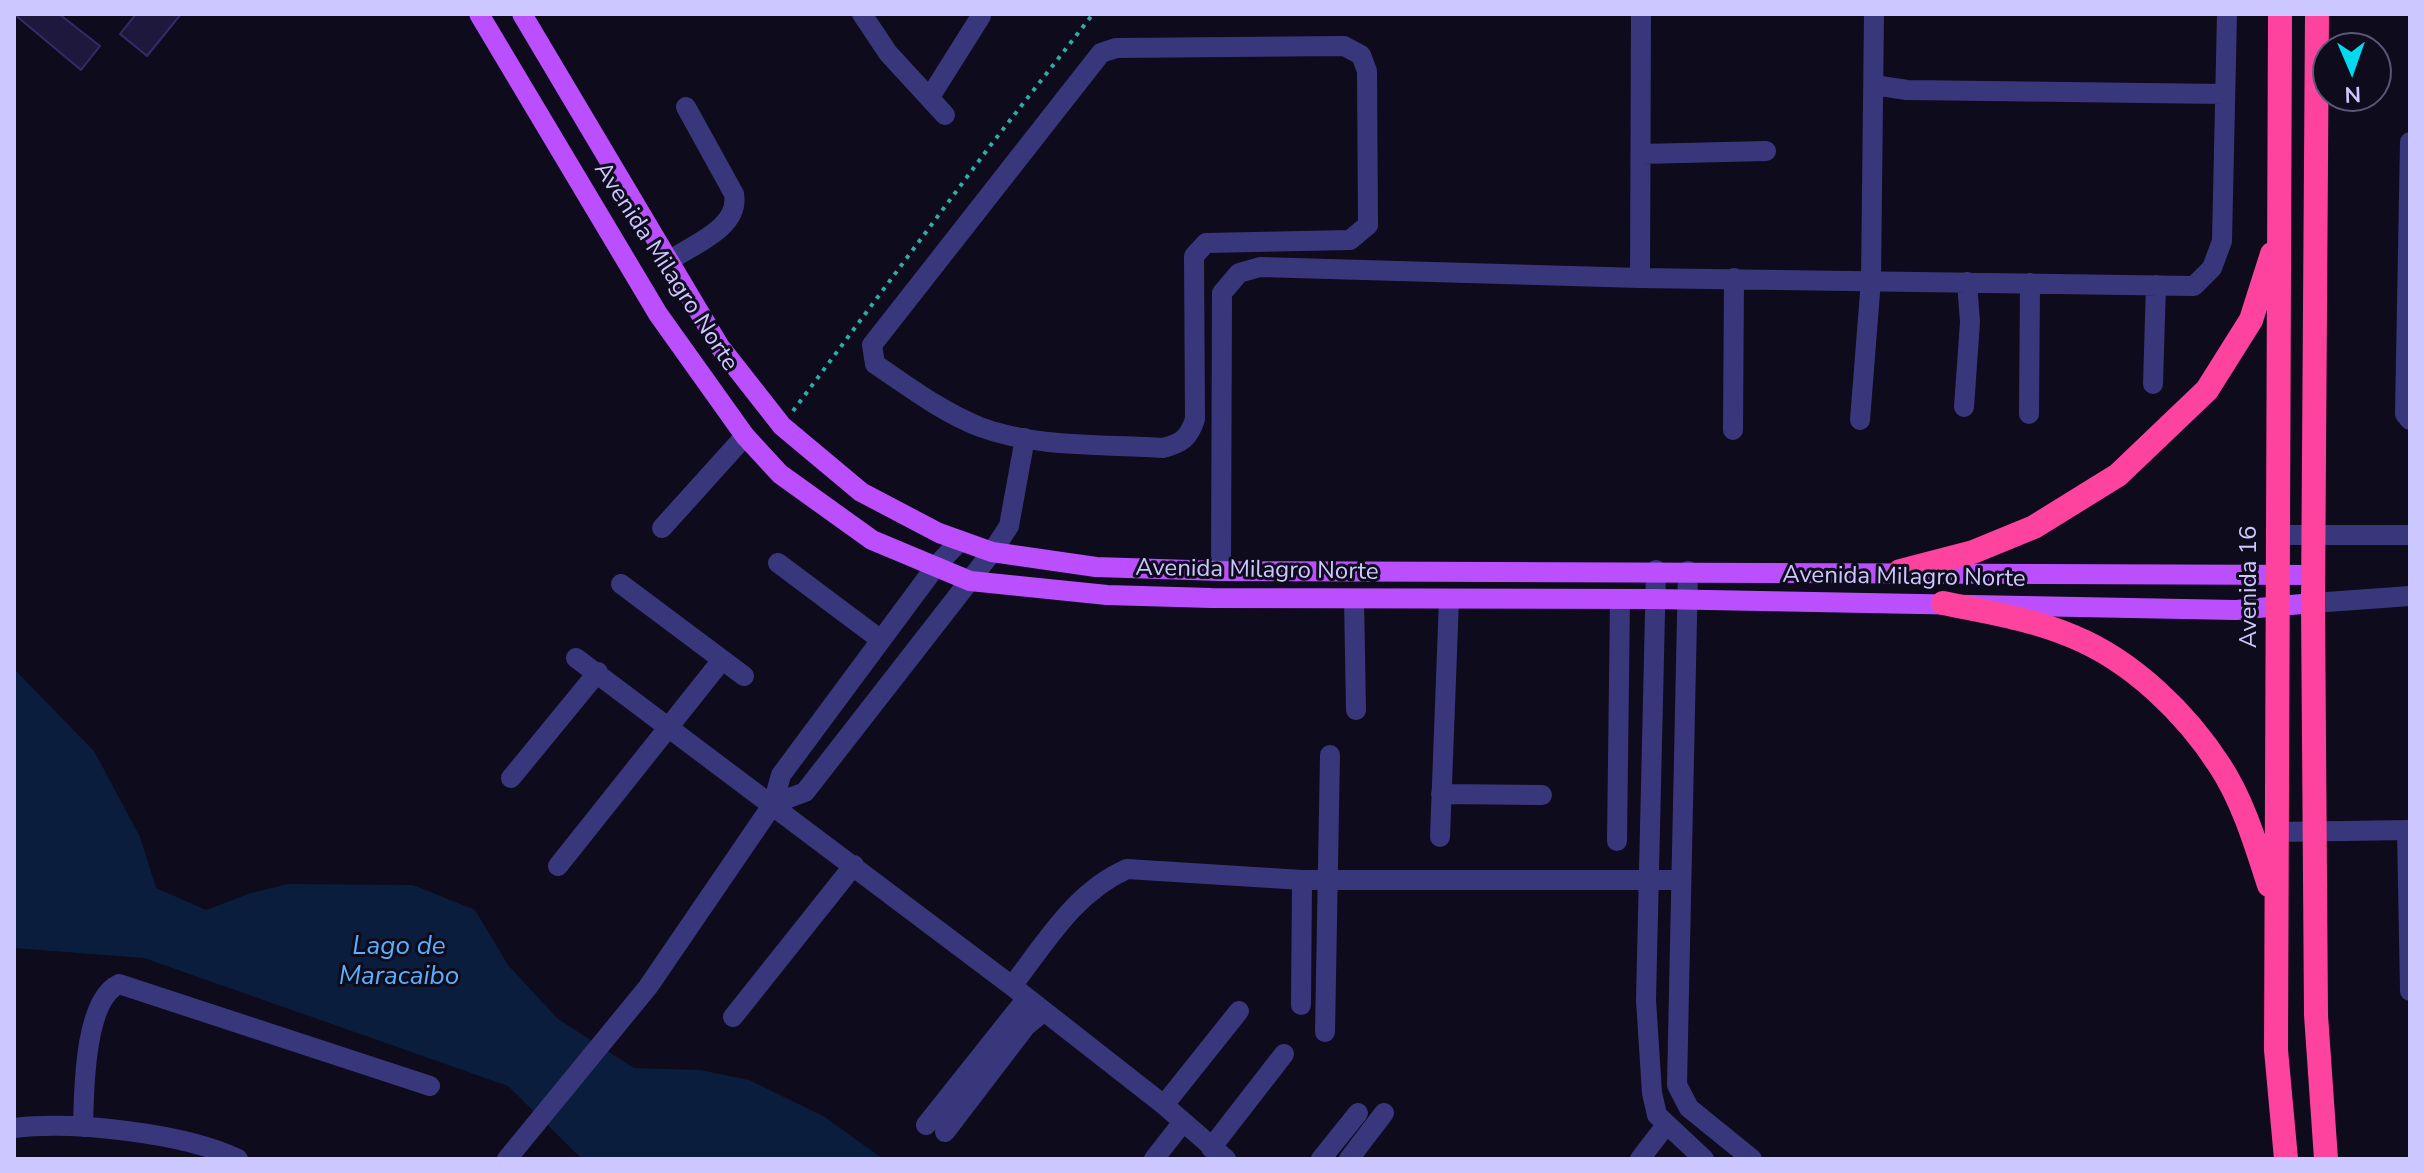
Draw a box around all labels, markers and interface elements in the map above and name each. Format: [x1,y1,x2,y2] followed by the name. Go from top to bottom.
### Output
[2312,32,2392,112] north arrow
[2344,79,2362,109] text: N
[587,157,743,377] street label: Avenida Milagro Norte
[2236,526,2264,648] street label: Avenida 16
[1135,554,1379,588] street label: Avenida Milagro Norte
[1782,561,2026,595] street label: Avenida Milagro Norte
[339,932,459,994] water label: Lago de Maracaibo

